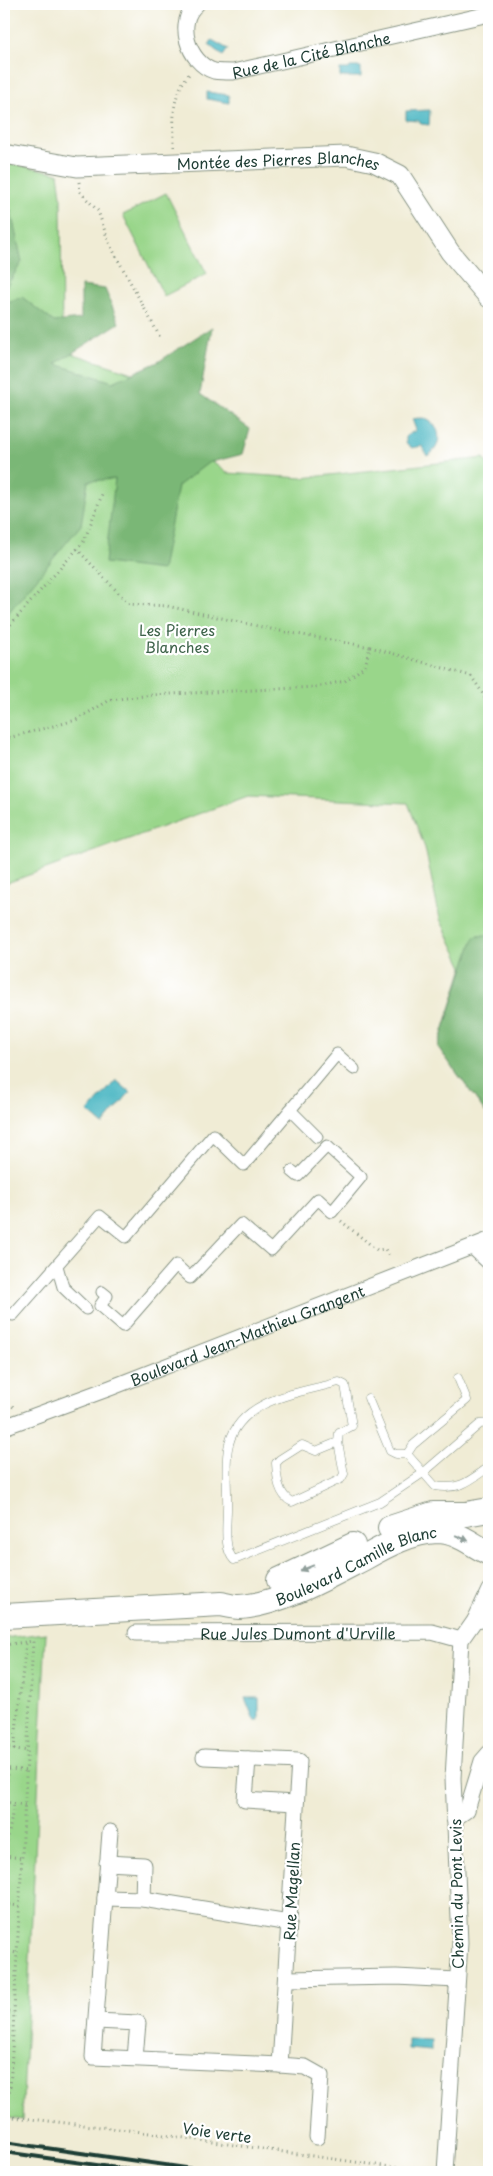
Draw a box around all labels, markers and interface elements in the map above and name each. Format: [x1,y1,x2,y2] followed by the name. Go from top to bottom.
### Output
[230,25,392,83] street label: Rue de la Cité Blanche
[176,144,385,175] street label: Montée des Pierres Blanches
[139,618,215,658] park label: Les Pierres Blanches
[126,1278,368,1391] street label: Boulevard Jean-Mathieu Grangent
[272,1519,438,1610] street label: Boulevard Camille Blanc
[455,1535,469,1543] one-way arrow
[299,1565,314,1573] one-way arrow
[200,1621,396,1644] street label: Rue Jules Dumont d'Urville
[443,1818,469,1969] street label: Chemin du Pont Levis
[277,1841,305,1941] street label: Rue Magellan
[181,2116,253,2148] street label: Voie verte

